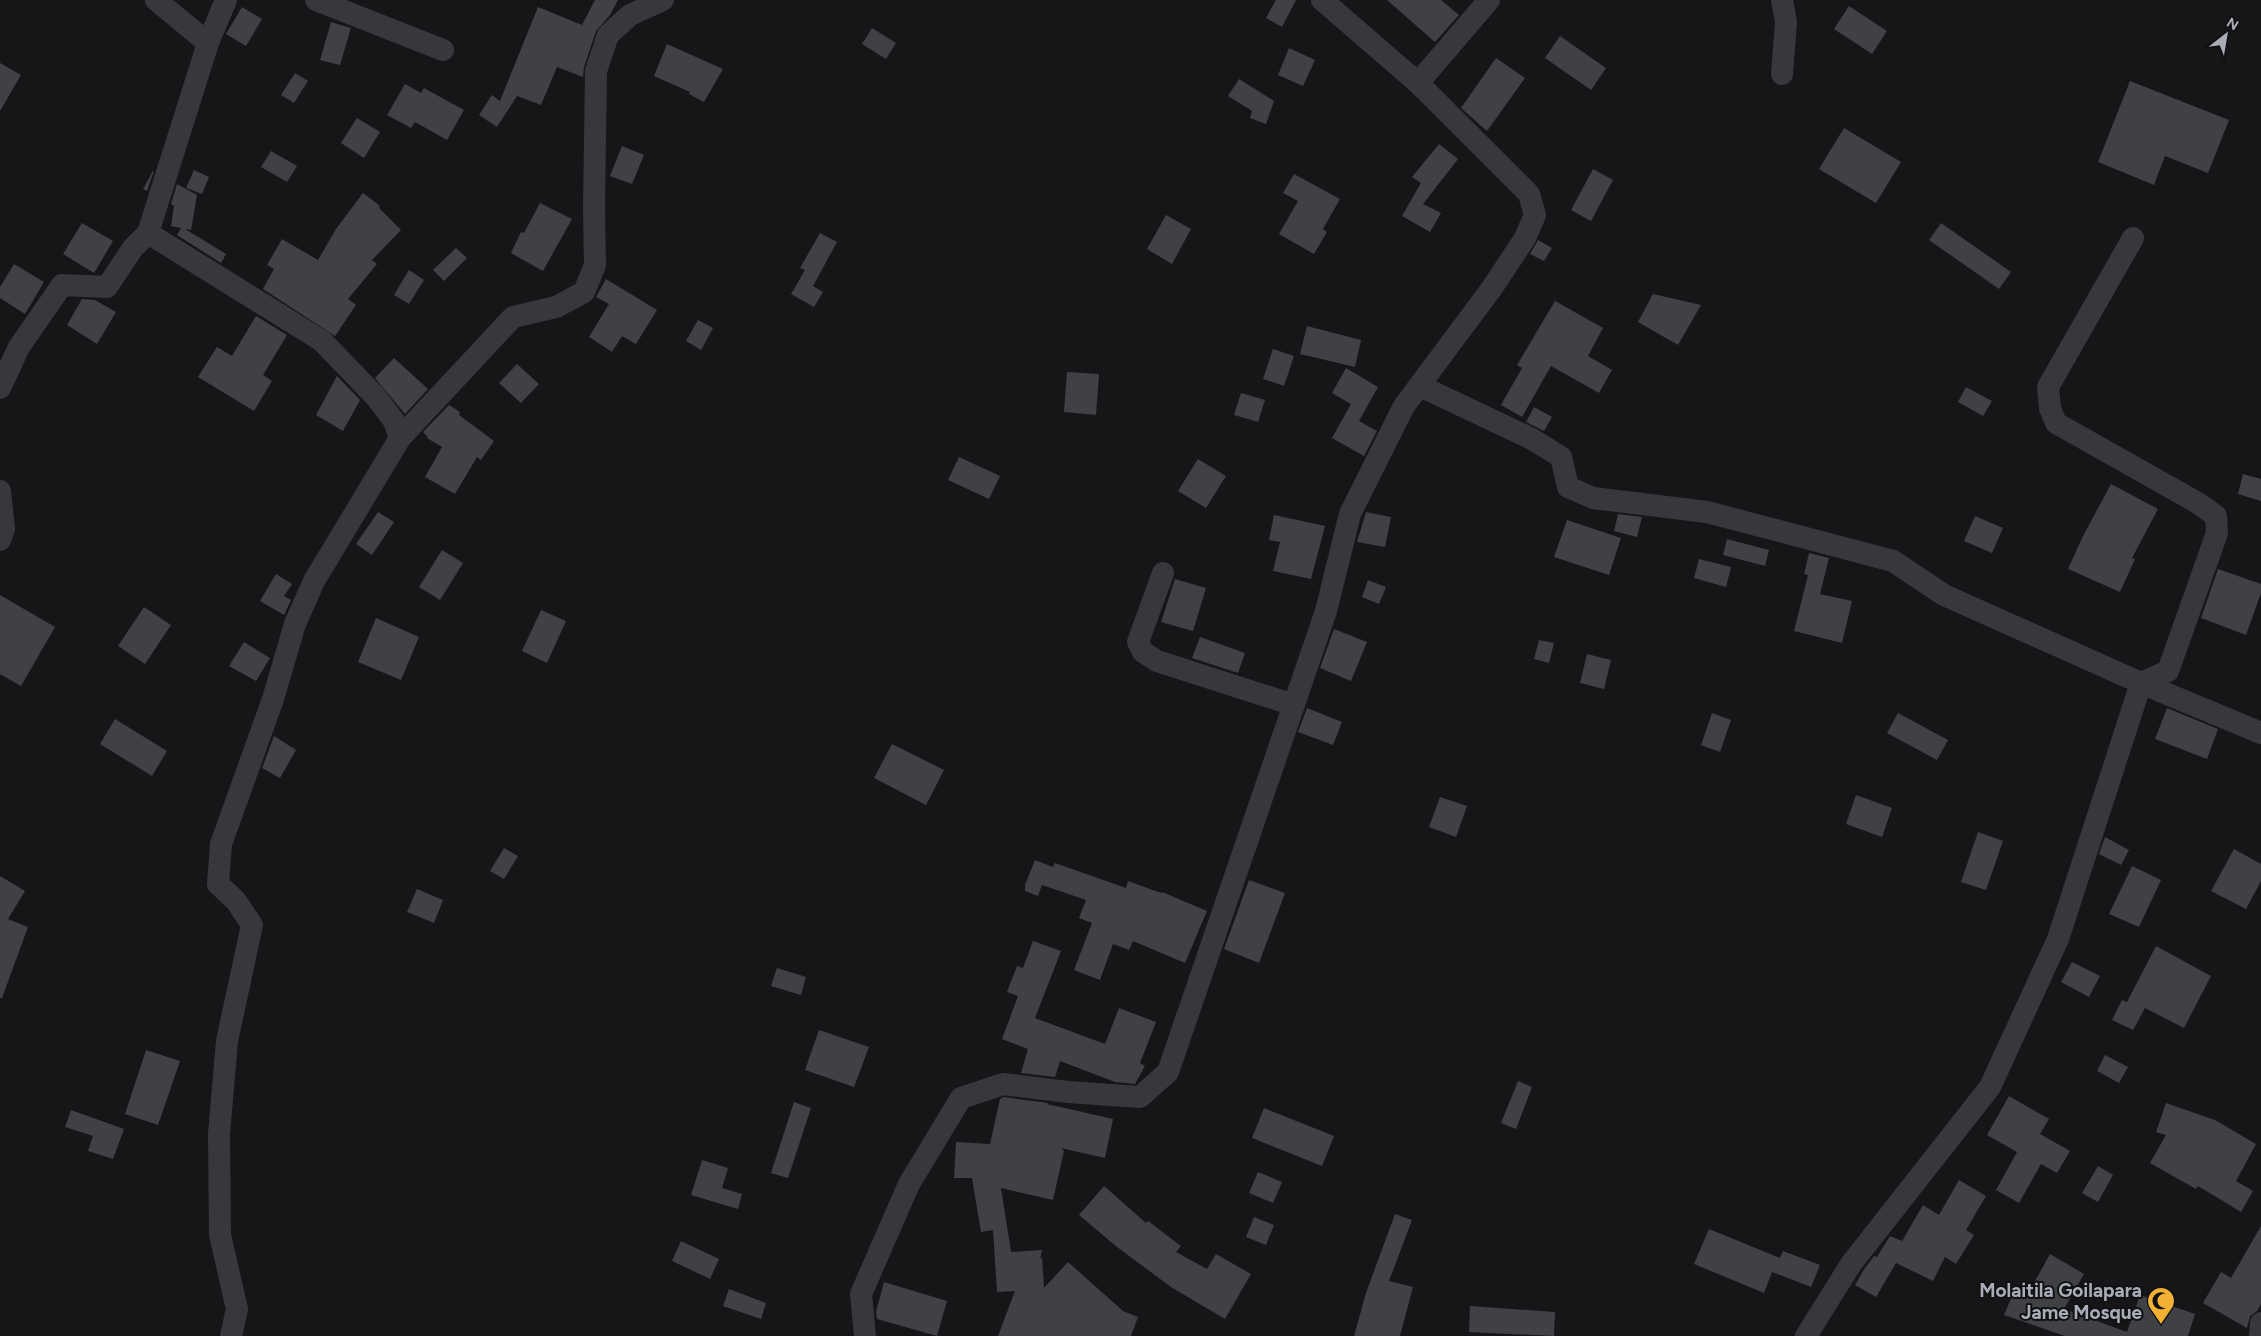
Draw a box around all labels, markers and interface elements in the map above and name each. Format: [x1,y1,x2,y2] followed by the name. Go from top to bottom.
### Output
[2201,10,2251,60] north arrow
[2223,14,2241,34] text: N
[1979,1279,2142,1324] place label: Molaitila Goilapara Jame Mosque
[2146,1286,2176,1325] mosque icon: Molaitila Goilapara Jame Mosque

